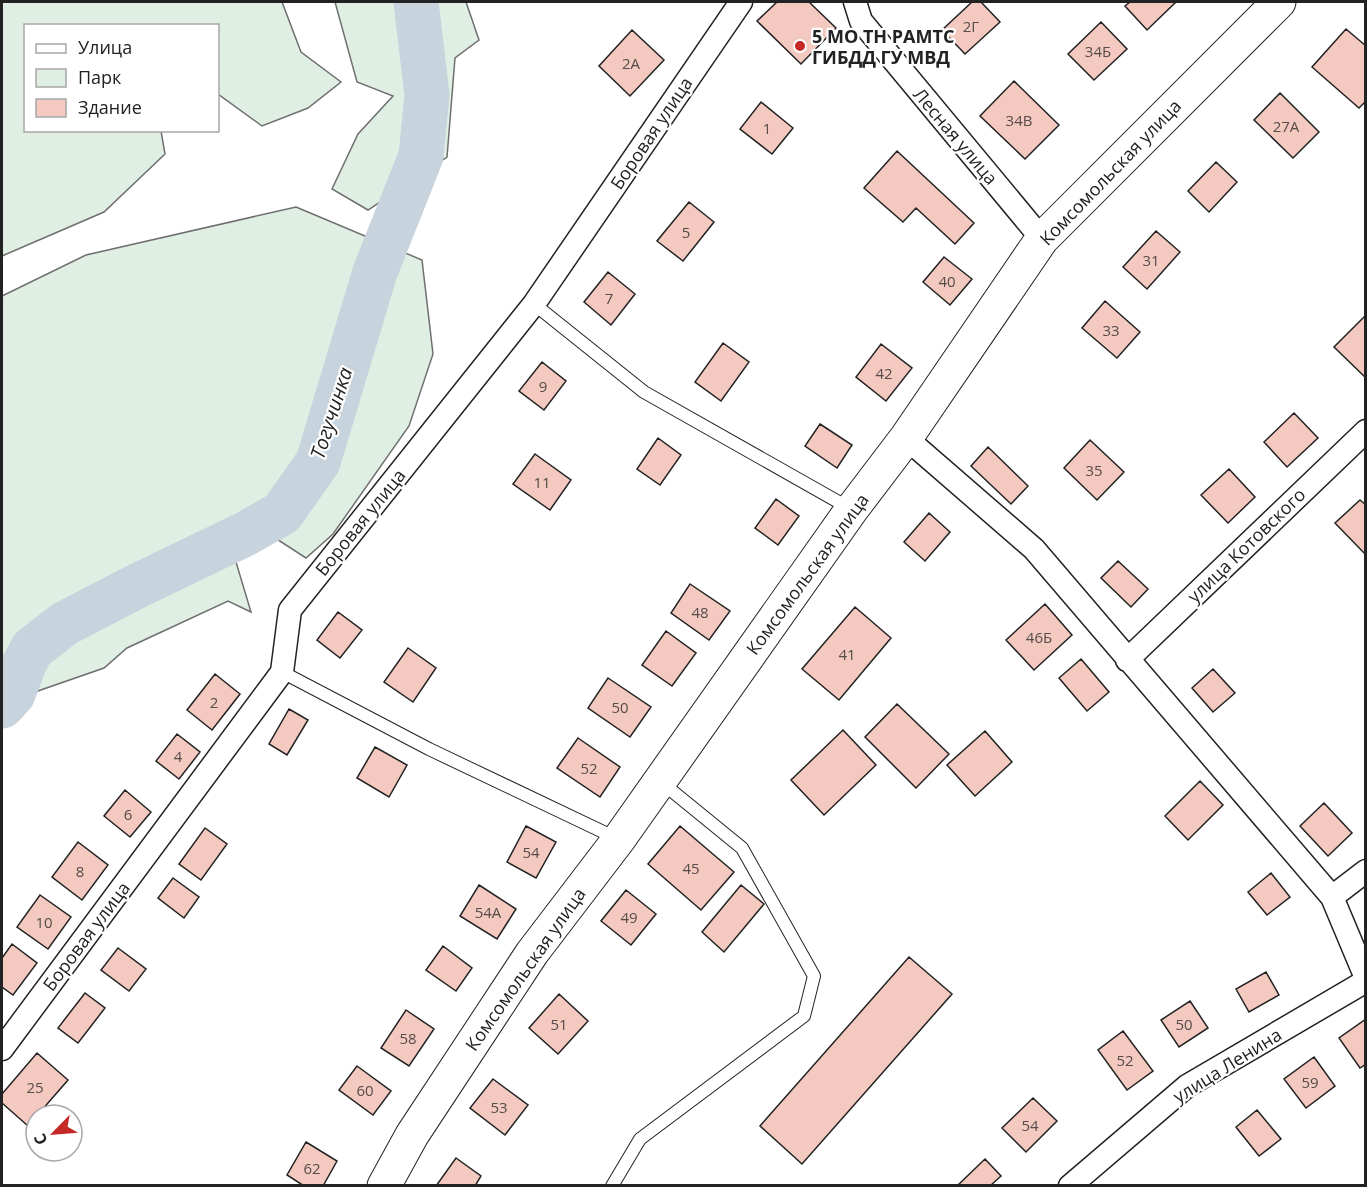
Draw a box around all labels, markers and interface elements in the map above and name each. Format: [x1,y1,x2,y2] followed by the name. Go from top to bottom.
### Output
[963,16,979,36] house number: 2Г
[24,24,219,132] legend
[812,24,954,69] place label: 5 МО ТН РАМТС ГИБДД ГУ МВД
[78,35,132,59] text: Улица
[793,39,807,53] marker: 5 МО ТН РАМТС ГИБДД ГУ МВД
[1085,41,1111,61] house number: 34Б
[622,53,641,73] house number: 2А
[78,65,122,89] text: Парк
[605,72,697,194] street label: Боровая улица
[908,83,1004,189] street label: Лесная улица
[1034,94,1186,250] street label: Комсомольская улица
[78,95,142,119] text: Здание
[1006,110,1032,130] house number: 34В
[1273,116,1300,136] house number: 27А
[763,118,771,138] house number: 1
[682,222,690,242] house number: 5
[1142,250,1160,270] house number: 31
[938,271,956,291] house number: 40
[605,288,613,308] house number: 7
[1102,320,1120,340] house number: 33
[875,363,893,383] house number: 42
[303,364,359,462] water label: Тогучинка
[539,376,547,396] house number: 9
[1085,460,1103,480] house number: 35
[310,464,410,580] street label: Боровая улица
[533,472,551,492] house number: 11
[1182,482,1310,608] street label: улица Котовского
[740,488,874,660] street label: Комсомольская улица
[691,602,709,622] house number: 48
[1026,627,1052,647] house number: 46Б
[838,644,856,664] house number: 41
[210,692,218,712] house number: 2
[611,697,629,717] house number: 50
[174,746,183,766] house number: 4
[580,758,598,778] house number: 52
[124,804,132,824] house number: 6
[522,842,540,862] house number: 54
[682,858,700,878] house number: 45
[76,861,84,881] house number: 8
[37,877,135,995] street label: Боровая улица
[460,883,590,1055] street label: Комсомольская улица
[475,902,502,922] house number: 54А
[620,907,638,927] house number: 49
[35,912,53,932] house number: 10
[550,1014,568,1034] house number: 51
[1175,1014,1193,1034] house number: 50
[1168,1022,1286,1108] street label: улица Ленина
[399,1028,417,1048] house number: 58
[1116,1050,1134,1070] house number: 52
[1301,1072,1319,1092] house number: 59
[26,1077,44,1097] house number: 25
[356,1080,374,1100] house number: 60
[490,1097,508,1117] house number: 53
[24,1103,84,1163] north arrow
[1021,1115,1039,1135] house number: 54
[28,1130,53,1149] text: С
[303,1158,321,1178] house number: 62

